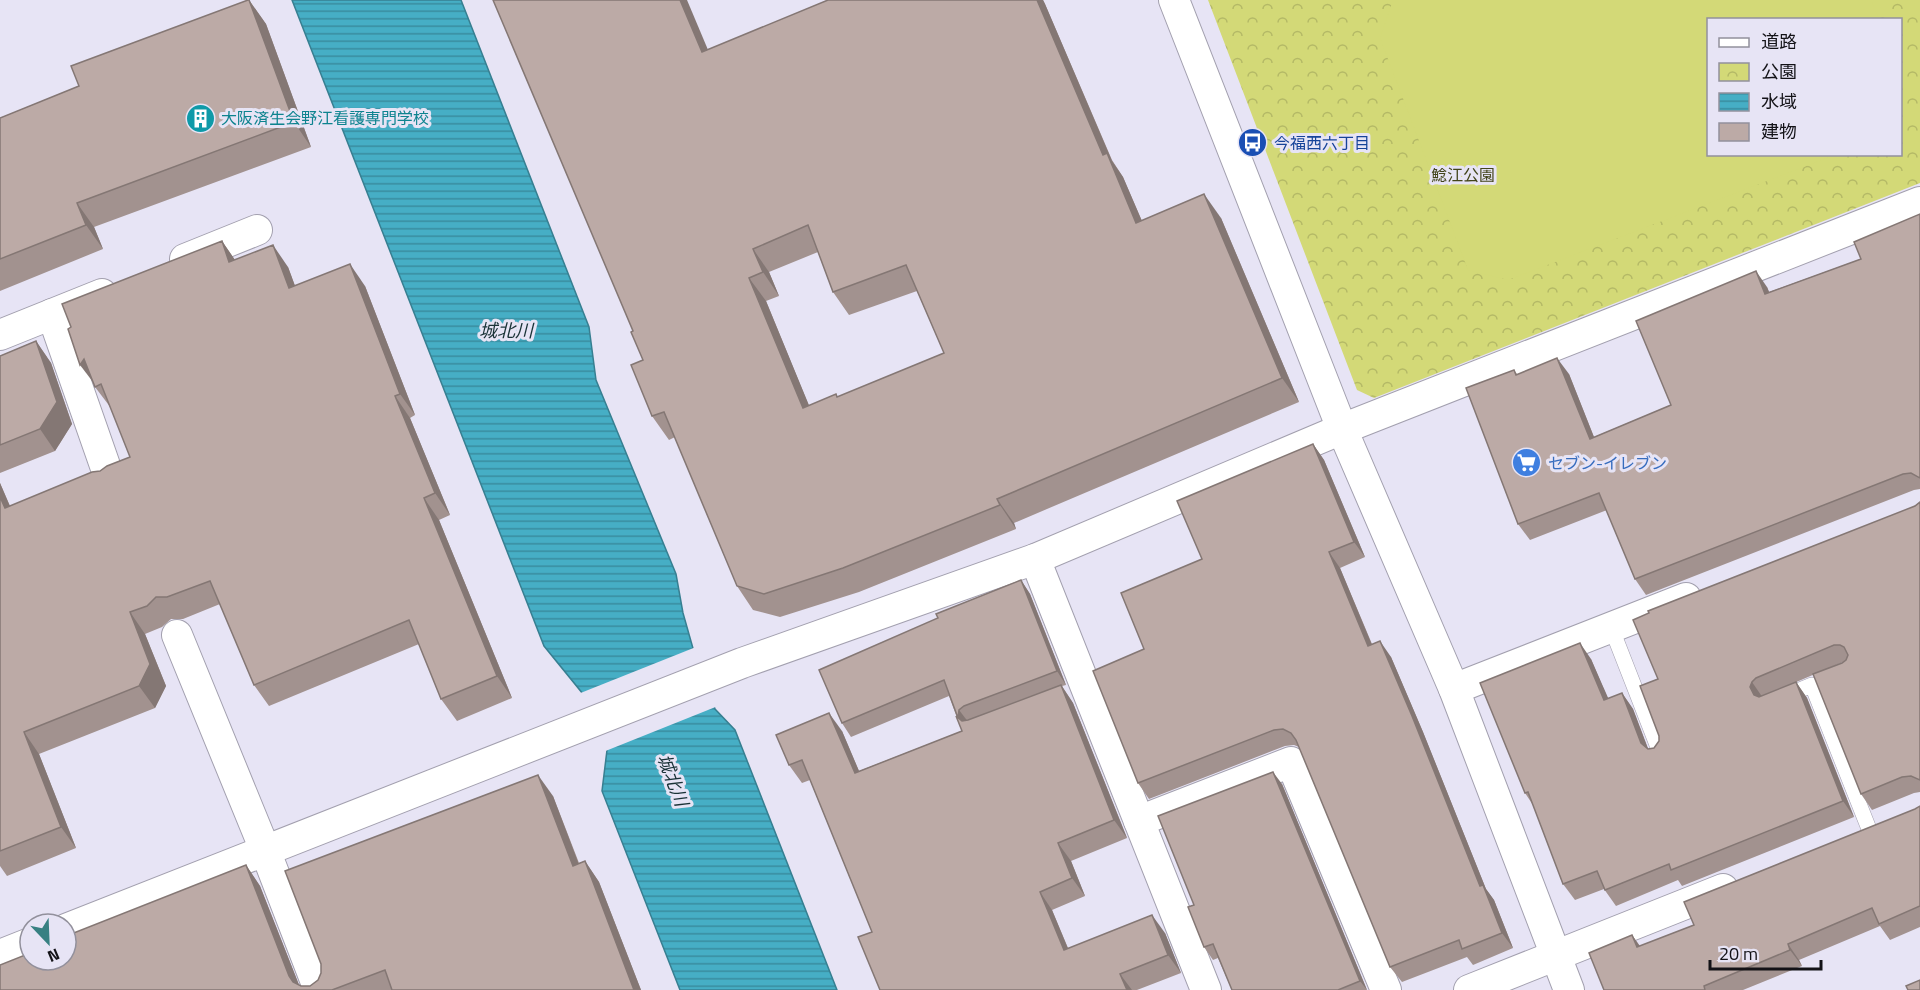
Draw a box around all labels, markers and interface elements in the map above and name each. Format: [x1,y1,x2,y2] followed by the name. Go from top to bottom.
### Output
[1707,18,1902,156] legend
[1761,28,1797,55] text: 道路
[1761,58,1797,85] text: 公園
[1761,88,1797,115] text: 水域
[184,102,216,134] building icon: 大阪済生会野江看護専門学校
[221,106,429,130] place label: 大阪済生会野江看護専門学校
[1761,118,1797,145] text: 建物
[1237,127,1269,159] bus stop icon: 今福西六丁目
[1274,131,1370,155] place label: 今福西六丁目
[1431,163,1495,187] park label: 鯰江公園
[479,317,535,344] water label: 城北川
[1511,447,1543,479] supermarket icon: セブン-イレブン
[1548,451,1667,475] place label: セブン-イレブン
[651,750,696,812] water label: 城北川
[18,912,78,972] north arrow
[1710,933,1821,971] scale bar
[1719,940,1758,967] text: 20 m
[44,943,64,969] text: N

